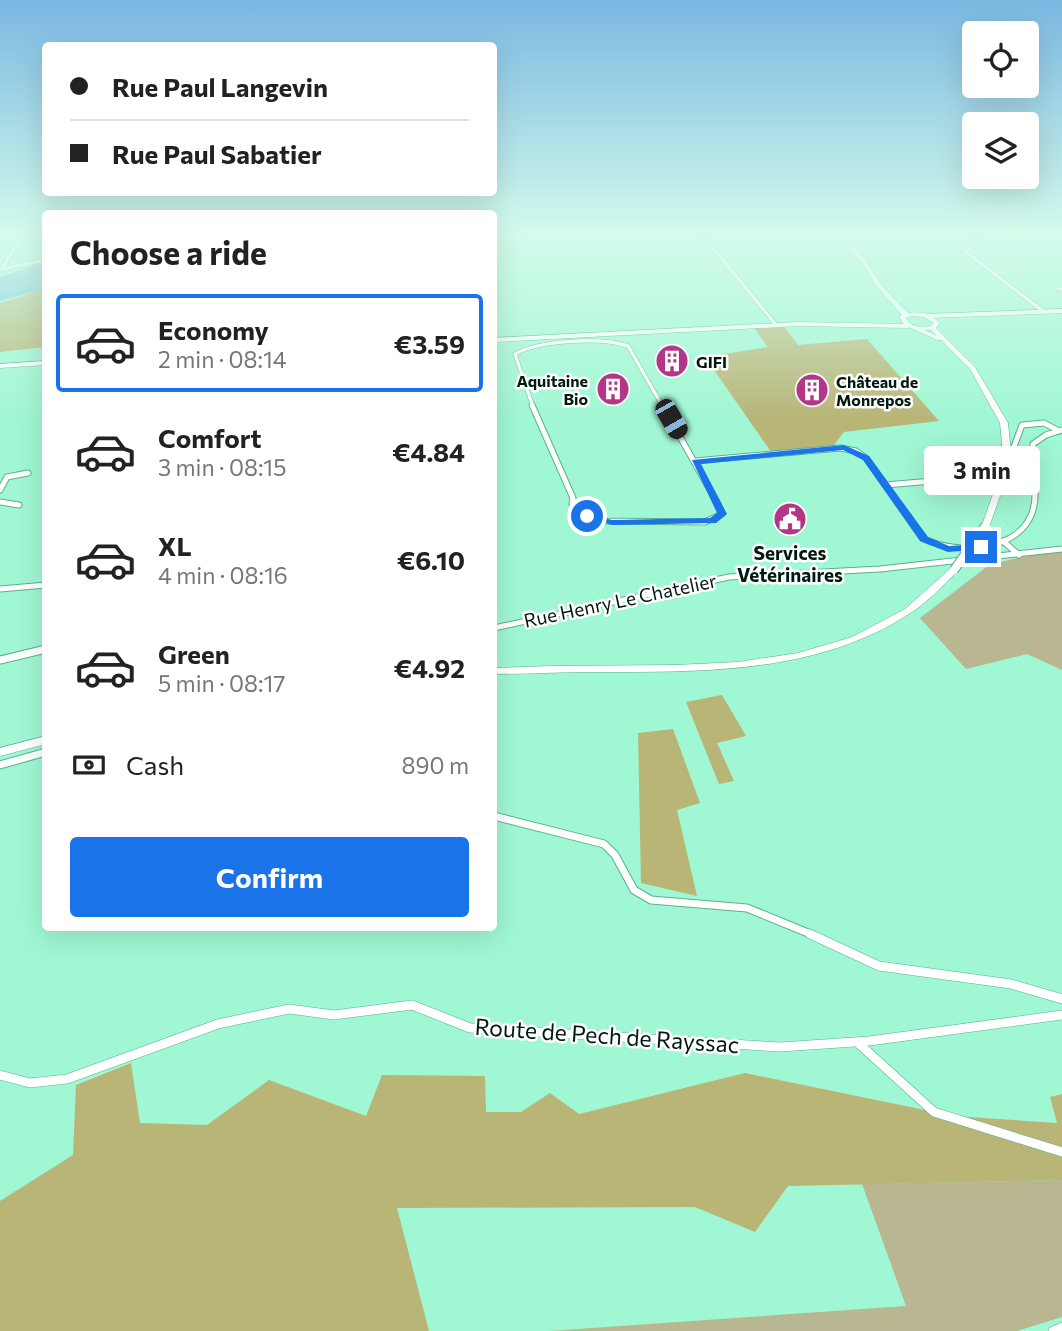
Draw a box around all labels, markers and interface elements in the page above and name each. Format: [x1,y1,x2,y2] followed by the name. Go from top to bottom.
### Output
[962,21,1039,189] map controls
[962,21,1039,98] button: locate
[112,71,328,102] text: Rue Paul Langevin
[962,112,1039,189] button: layers
[112,138,322,169] text: Rue Paul Sabatier
[70,232,267,272] text: Choose a ride
[74,312,137,375] icon: car
[158,314,269,345] text: Economy
[394,328,465,359] text: €3.59
[653,342,691,380] building icon: GIFI
[158,345,287,373] text: 2 min · 08:14
[696,352,727,371] place label: GIFI
[594,370,632,408] building icon: Aquitaine Bio
[517,371,588,408] place label: Aquitaine Bio
[793,371,831,409] building icon: Château de Monrepos
[836,372,918,409] place label: Château de Monrepos
[652,396,691,442] car
[74,420,137,483] icon: car
[158,422,261,453] text: Comfort
[392,436,465,467] text: €4.84
[923,446,1039,494] callout: 3 min
[158,453,286,481] text: 3 min · 08:15
[953,456,1011,484] text: 3 min
[571,500,603,532] route start
[771,500,809,538] public building icon: Services Vétérinaires
[74,528,137,591] icon: car
[158,530,192,561] text: XL
[965,531,997,563] route end
[737,541,843,586] place label: Services Vétérinaires
[397,544,465,575] text: €6.10
[158,561,288,589] text: 4 min · 08:16
[522,568,719,632] street label: Rue Henry Le Chatelier
[74,636,137,699] icon: car
[158,638,230,669] text: Green
[394,652,465,683] text: €4.92
[158,669,285,697] text: 5 min · 08:17
[70,746,108,784] icon: cash
[126,749,184,780] text: Cash
[402,751,469,779] text: 890 m
[70,837,469,917] button: Confirm
[474,1012,740,1058] street label: Route de Pech de Rayssac

